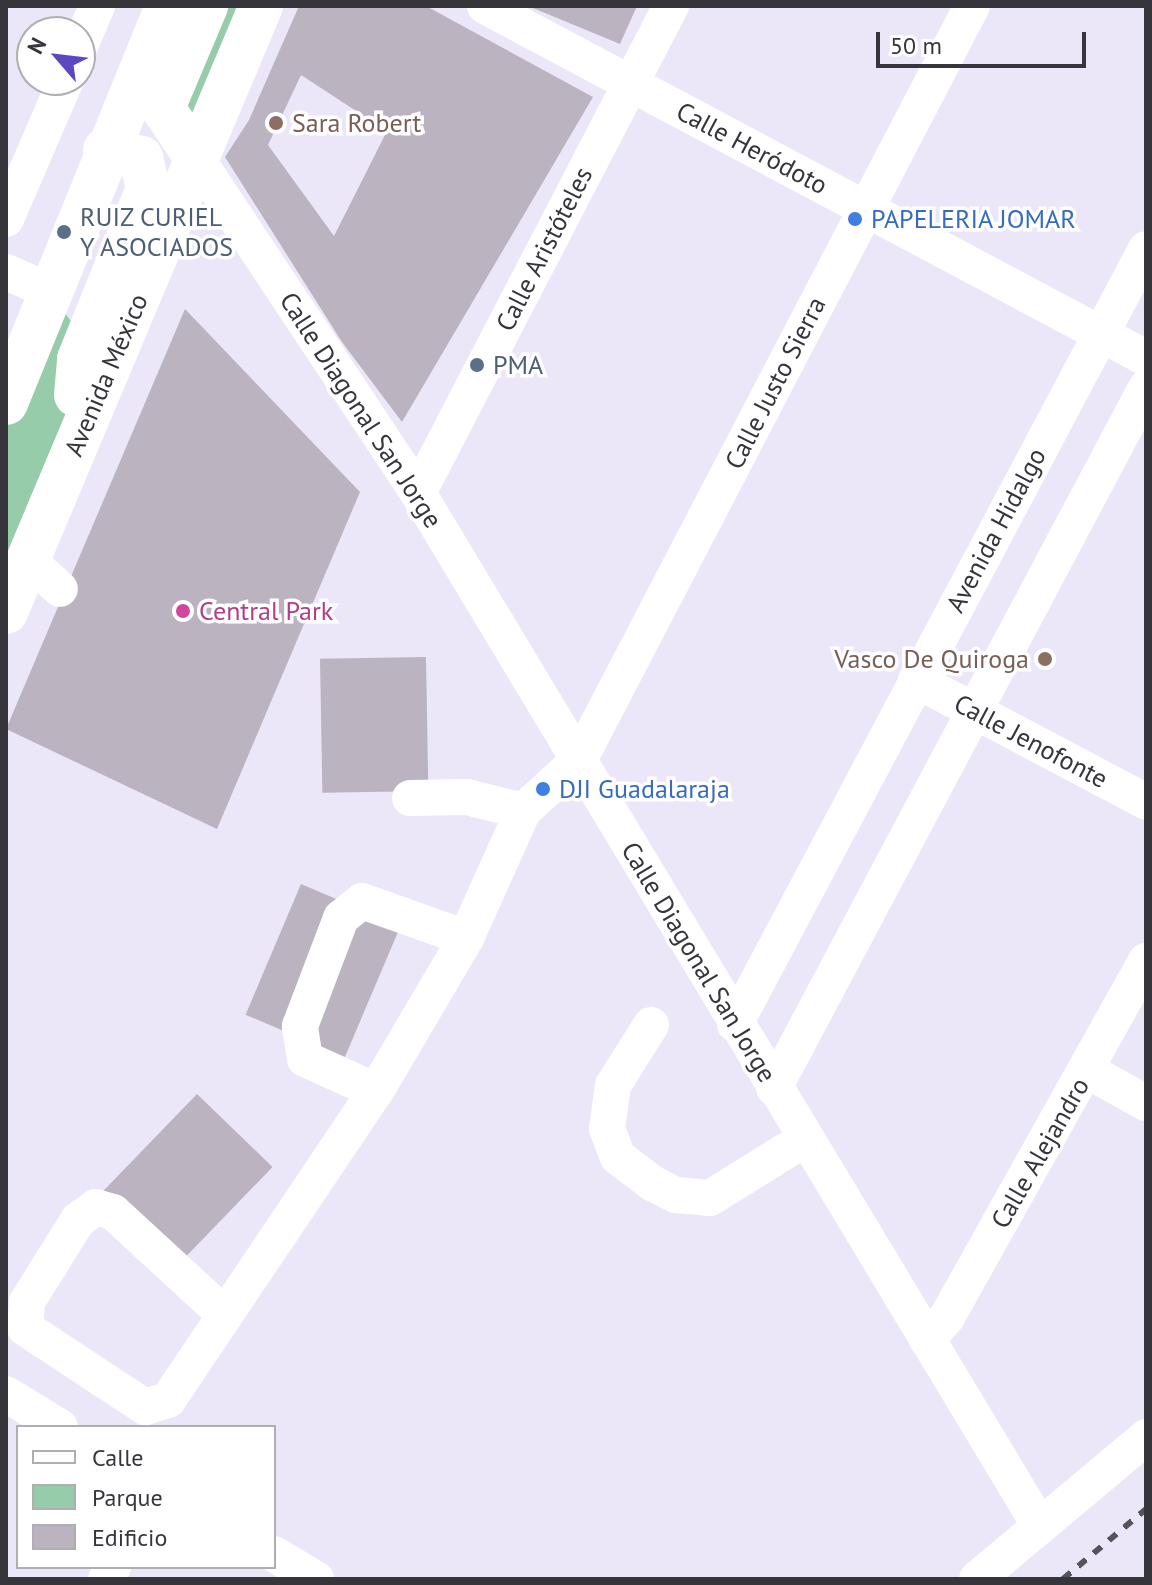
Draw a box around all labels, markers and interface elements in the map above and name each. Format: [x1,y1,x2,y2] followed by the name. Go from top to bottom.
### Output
[16,16,96,96] north arrow
[880,16,1090,66] scale bar
[890,30,942,61] text: 50 m
[21,33,52,59] text: N
[671,95,833,201] street label: Calle Heródoto
[292,107,421,139] place label: Sara Robert
[267,114,285,132] marker: Sara Robert
[489,161,599,337] street label: Calle Aristóteles
[80,201,234,262] place label: RUIZ CURIEL Y ASOCIADOS
[871,203,1077,235] place label: PAPELERIA JOMAR
[846,210,864,228] marker: PAPELERIA JOMAR
[55,223,73,241] marker: RUIZ CURIEL Y ASOCIADOS
[273,286,449,534] street label: Calle Diagonal San Jorge
[58,289,154,461] street label: Avenida México
[718,292,832,474] street label: Calle Justo Sierra
[493,349,543,381] place label: PMA
[468,356,486,374] marker: PMA
[940,443,1052,617] street label: Avenida Hidalgo
[199,595,333,627] place label: Central Park
[174,602,192,620] marker: Central Park
[834,643,1029,675] place label: Vasco De Quiroga
[1036,650,1054,668] marker: Vasco De Quiroga
[949,688,1113,794] street label: Calle Jenofonte
[559,773,730,805] place label: DJI Guadalaraja
[534,780,552,798] marker: DJI Guadalaraja
[615,836,783,1088] street label: Calle Diagonal San Jorge
[984,1072,1096,1234] street label: Calle Alejandro
[16,1425,276,1569] legend
[92,1442,143,1473] text: Calle
[92,1482,163,1513] text: Parque
[92,1522,167,1553] text: Edificio

